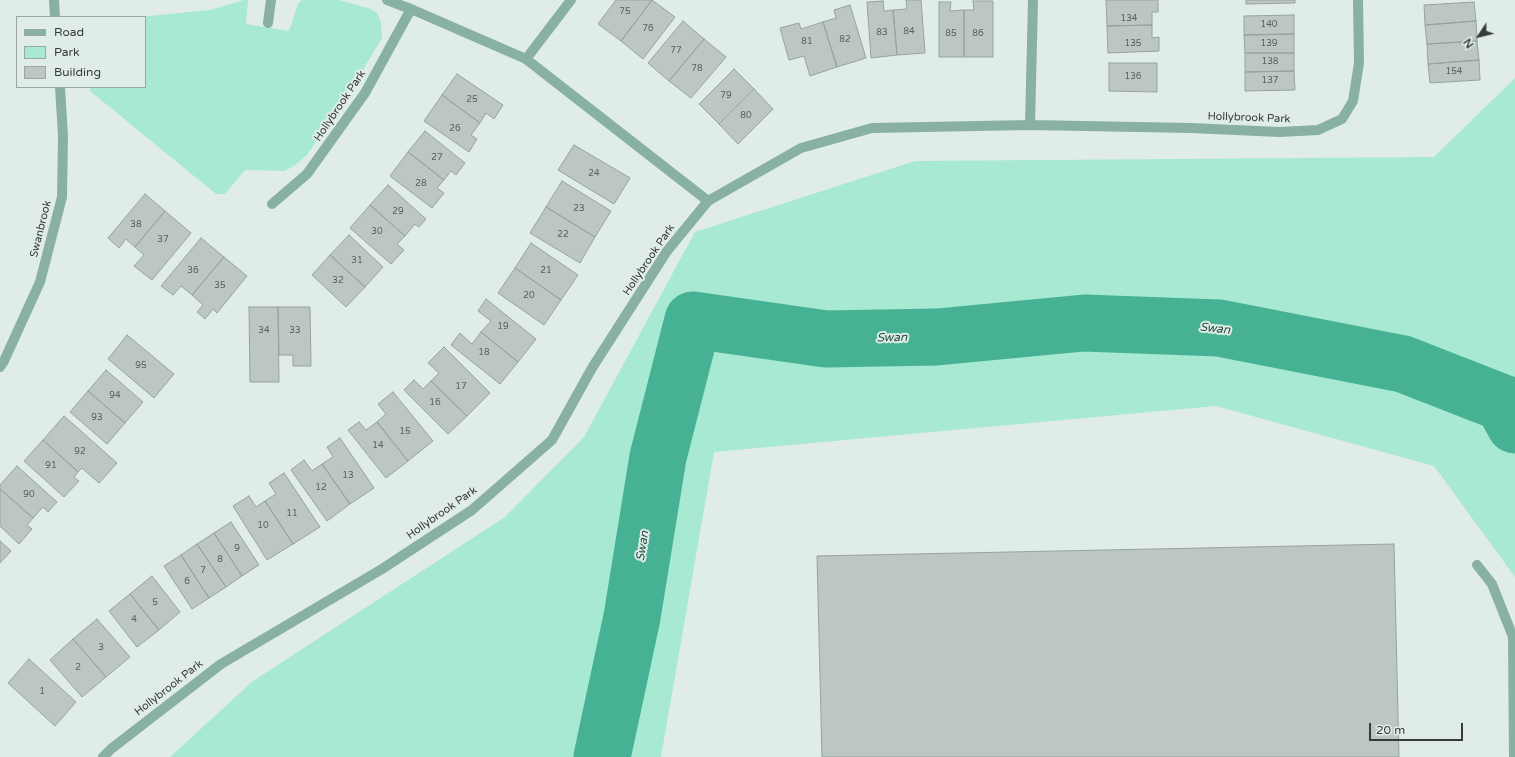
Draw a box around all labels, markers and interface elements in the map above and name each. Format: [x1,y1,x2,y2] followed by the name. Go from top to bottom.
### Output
[619,7,631,17] house number: 75
[1121,14,1137,24] house number: 134
[16,16,146,88] legend
[1459,16,1499,56] north arrow
[1261,20,1277,30] house number: 140
[642,24,654,34] house number: 76
[54,25,84,39] text: Road
[903,27,915,37] house number: 84
[876,28,888,38] house number: 83
[945,29,957,39] house number: 85
[972,29,984,39] house number: 86
[839,35,851,45] house number: 82
[1461,36,1477,51] text: N
[801,37,813,47] house number: 81
[1125,39,1141,49] house number: 135
[1261,39,1277,49] house number: 139
[54,45,80,59] text: Park
[670,46,682,56] house number: 77
[1262,57,1278,67] house number: 138
[691,64,703,74] house number: 78
[54,65,101,79] text: Building
[1446,67,1462,77] house number: 154
[311,68,369,144] street label: Hollybrook Park
[1125,72,1141,82] house number: 136
[1262,76,1278,86] house number: 137
[720,91,732,101] house number: 79
[466,95,478,105] house number: 25
[1207,110,1291,126] street label: Hollybrook Park
[740,111,752,121] house number: 80
[449,124,461,134] house number: 26
[431,153,443,163] house number: 27
[588,169,600,179] house number: 24
[415,179,427,189] house number: 28
[28,199,54,259] street label: Swanbrook
[573,204,585,214] house number: 23
[392,207,404,217] house number: 29
[130,220,142,230] house number: 38
[620,222,678,298] street label: Hollybrook Park
[371,227,383,237] house number: 30
[557,230,569,240] house number: 22
[157,235,169,245] house number: 37
[351,256,363,266] house number: 31
[187,266,199,276] house number: 36
[540,266,552,276] house number: 21
[332,276,344,286] house number: 32
[214,281,226,291] house number: 35
[523,291,535,301] house number: 20
[1199,320,1231,338] water label: Swan
[497,322,509,332] house number: 19
[258,326,270,336] house number: 34
[289,326,301,336] house number: 33
[877,331,907,345] water label: Swan
[478,348,490,358] house number: 18
[135,361,147,371] house number: 95
[455,382,467,392] house number: 17
[109,391,121,401] house number: 94
[429,398,441,408] house number: 16
[91,413,103,423] house number: 93
[399,427,411,437] house number: 15
[372,441,384,451] house number: 14
[74,447,86,457] house number: 92
[45,461,57,471] house number: 91
[342,471,354,481] house number: 13
[315,483,327,493] house number: 12
[404,484,480,542] street label: Hollybrook Park
[23,490,35,500] house number: 90
[286,509,298,519] house number: 11
[257,521,269,531] house number: 10
[634,530,652,562] water label: Swan
[234,544,240,554] house number: 9
[217,555,223,565] house number: 8
[200,566,206,576] house number: 7
[184,577,190,587] house number: 6
[152,598,158,608] house number: 5
[131,615,137,625] house number: 4
[98,643,104,653] house number: 3
[132,657,206,719] street label: Hollybrook Park
[75,663,81,673] house number: 2
[39,687,45,697] house number: 1
[1371,715,1465,741] scale bar
[1376,723,1405,737] text: 20 m

